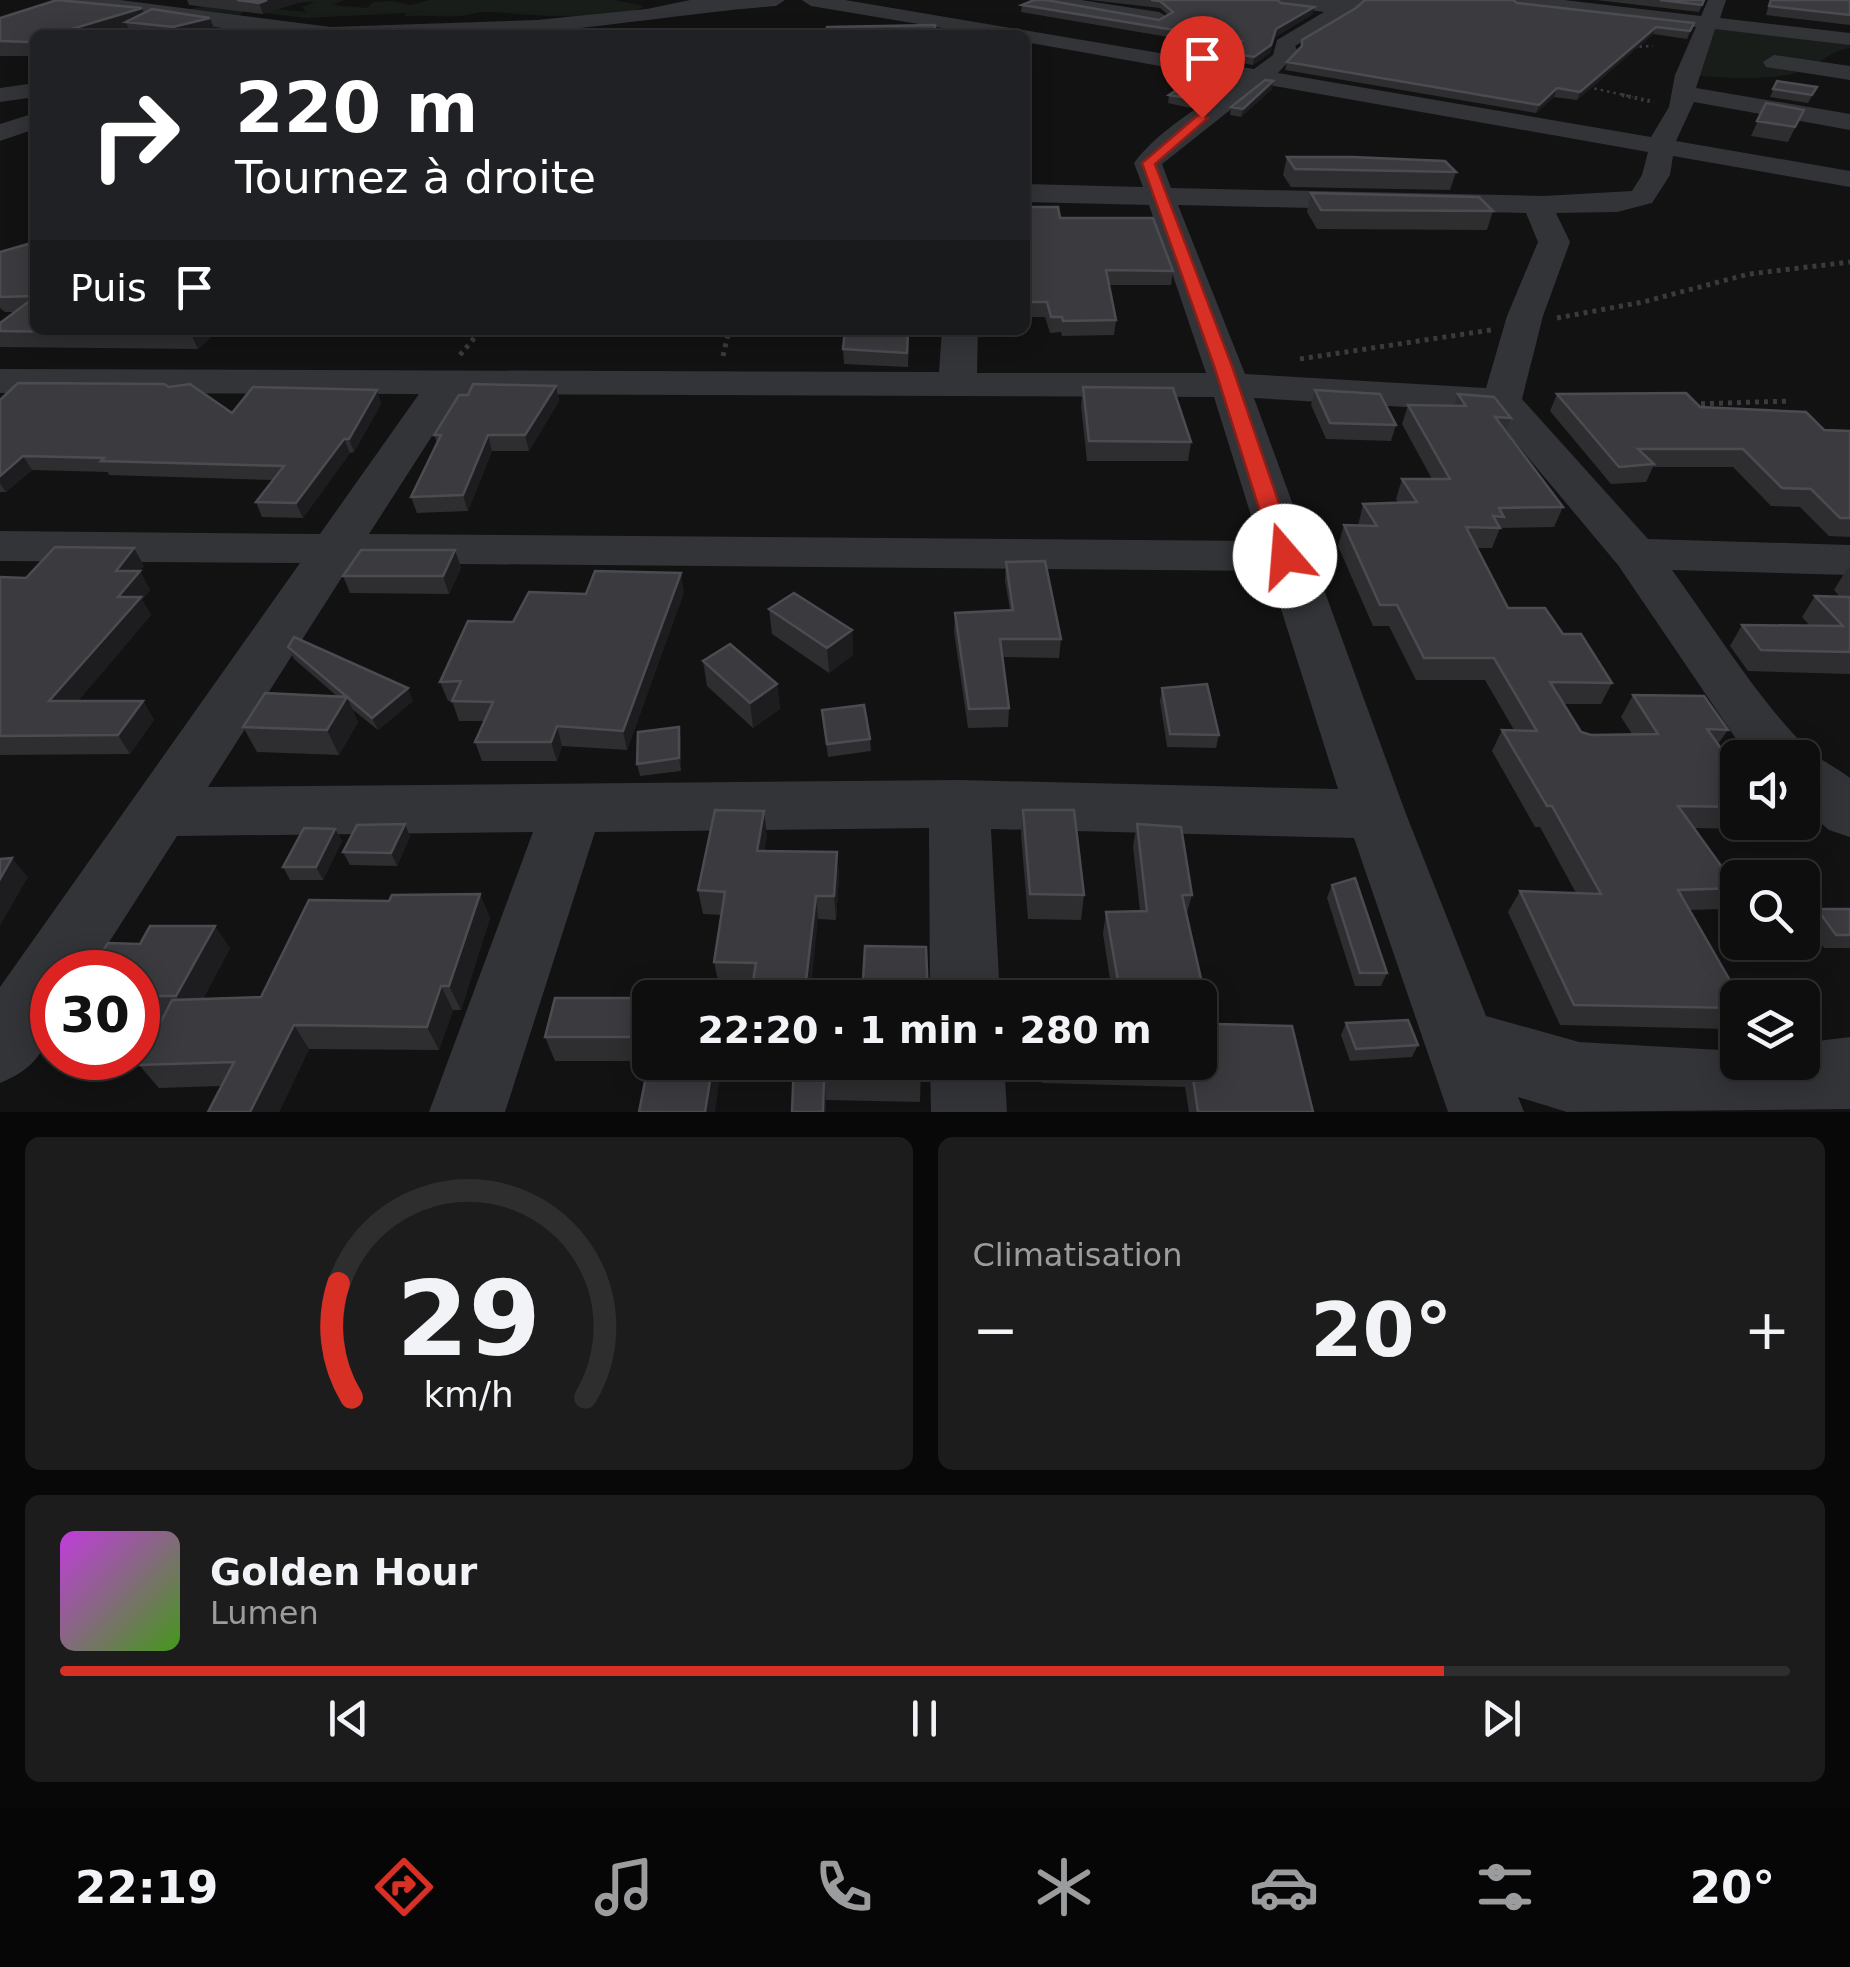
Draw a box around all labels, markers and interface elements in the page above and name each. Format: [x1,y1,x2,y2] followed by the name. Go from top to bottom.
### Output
[1160,16,1245,119] pin
[1175,31,1230,86] icon: arrive
[235,67,478,149] text: 220 m
[70,70,200,200] icon: right
[235,151,596,204] text: Tournez à droite
[167,260,222,315] icon: arrive
[70,266,147,310] text: Puis
[1233,504,1337,608] position arrow
[1720,740,1820,1080] map controls
[1720,740,1820,840] button: sound
[1720,860,1820,960] button: search
[30,950,160,1080] speed limit sign: 30
[1720,980,1820,1080] button: layers
[697,1008,1152,1052] text: 22:20 · 1 min · 280 m
[973,1236,1182,1274] text: Climatisation
[396,1258,541,1380] text: 29
[1310,1286,1452,1374] text: 20°
[973,1298,1019,1362] text: −
[1744,1298,1790,1362] text: +
[424,1374,514,1415] text: km/h
[210,1550,477,1594] text: Golden Hour
[210,1594,319,1632] text: Lumen
[321,1691,376,1746] icon: previous
[897,1691,952,1746] icon: pause
[1474,1691,1529,1746] icon: next
[369,1852,439,1922] icon: directions
[589,1852,659,1922] icon: music
[809,1852,879,1922] icon: phone
[1029,1852,1099,1922] icon: climate
[1249,1852,1319,1922] icon: car
[1470,1852,1540,1922] icon: filters
[75,1861,218,1914] text: 22:19
[1690,1861,1775,1914] text: 20°

